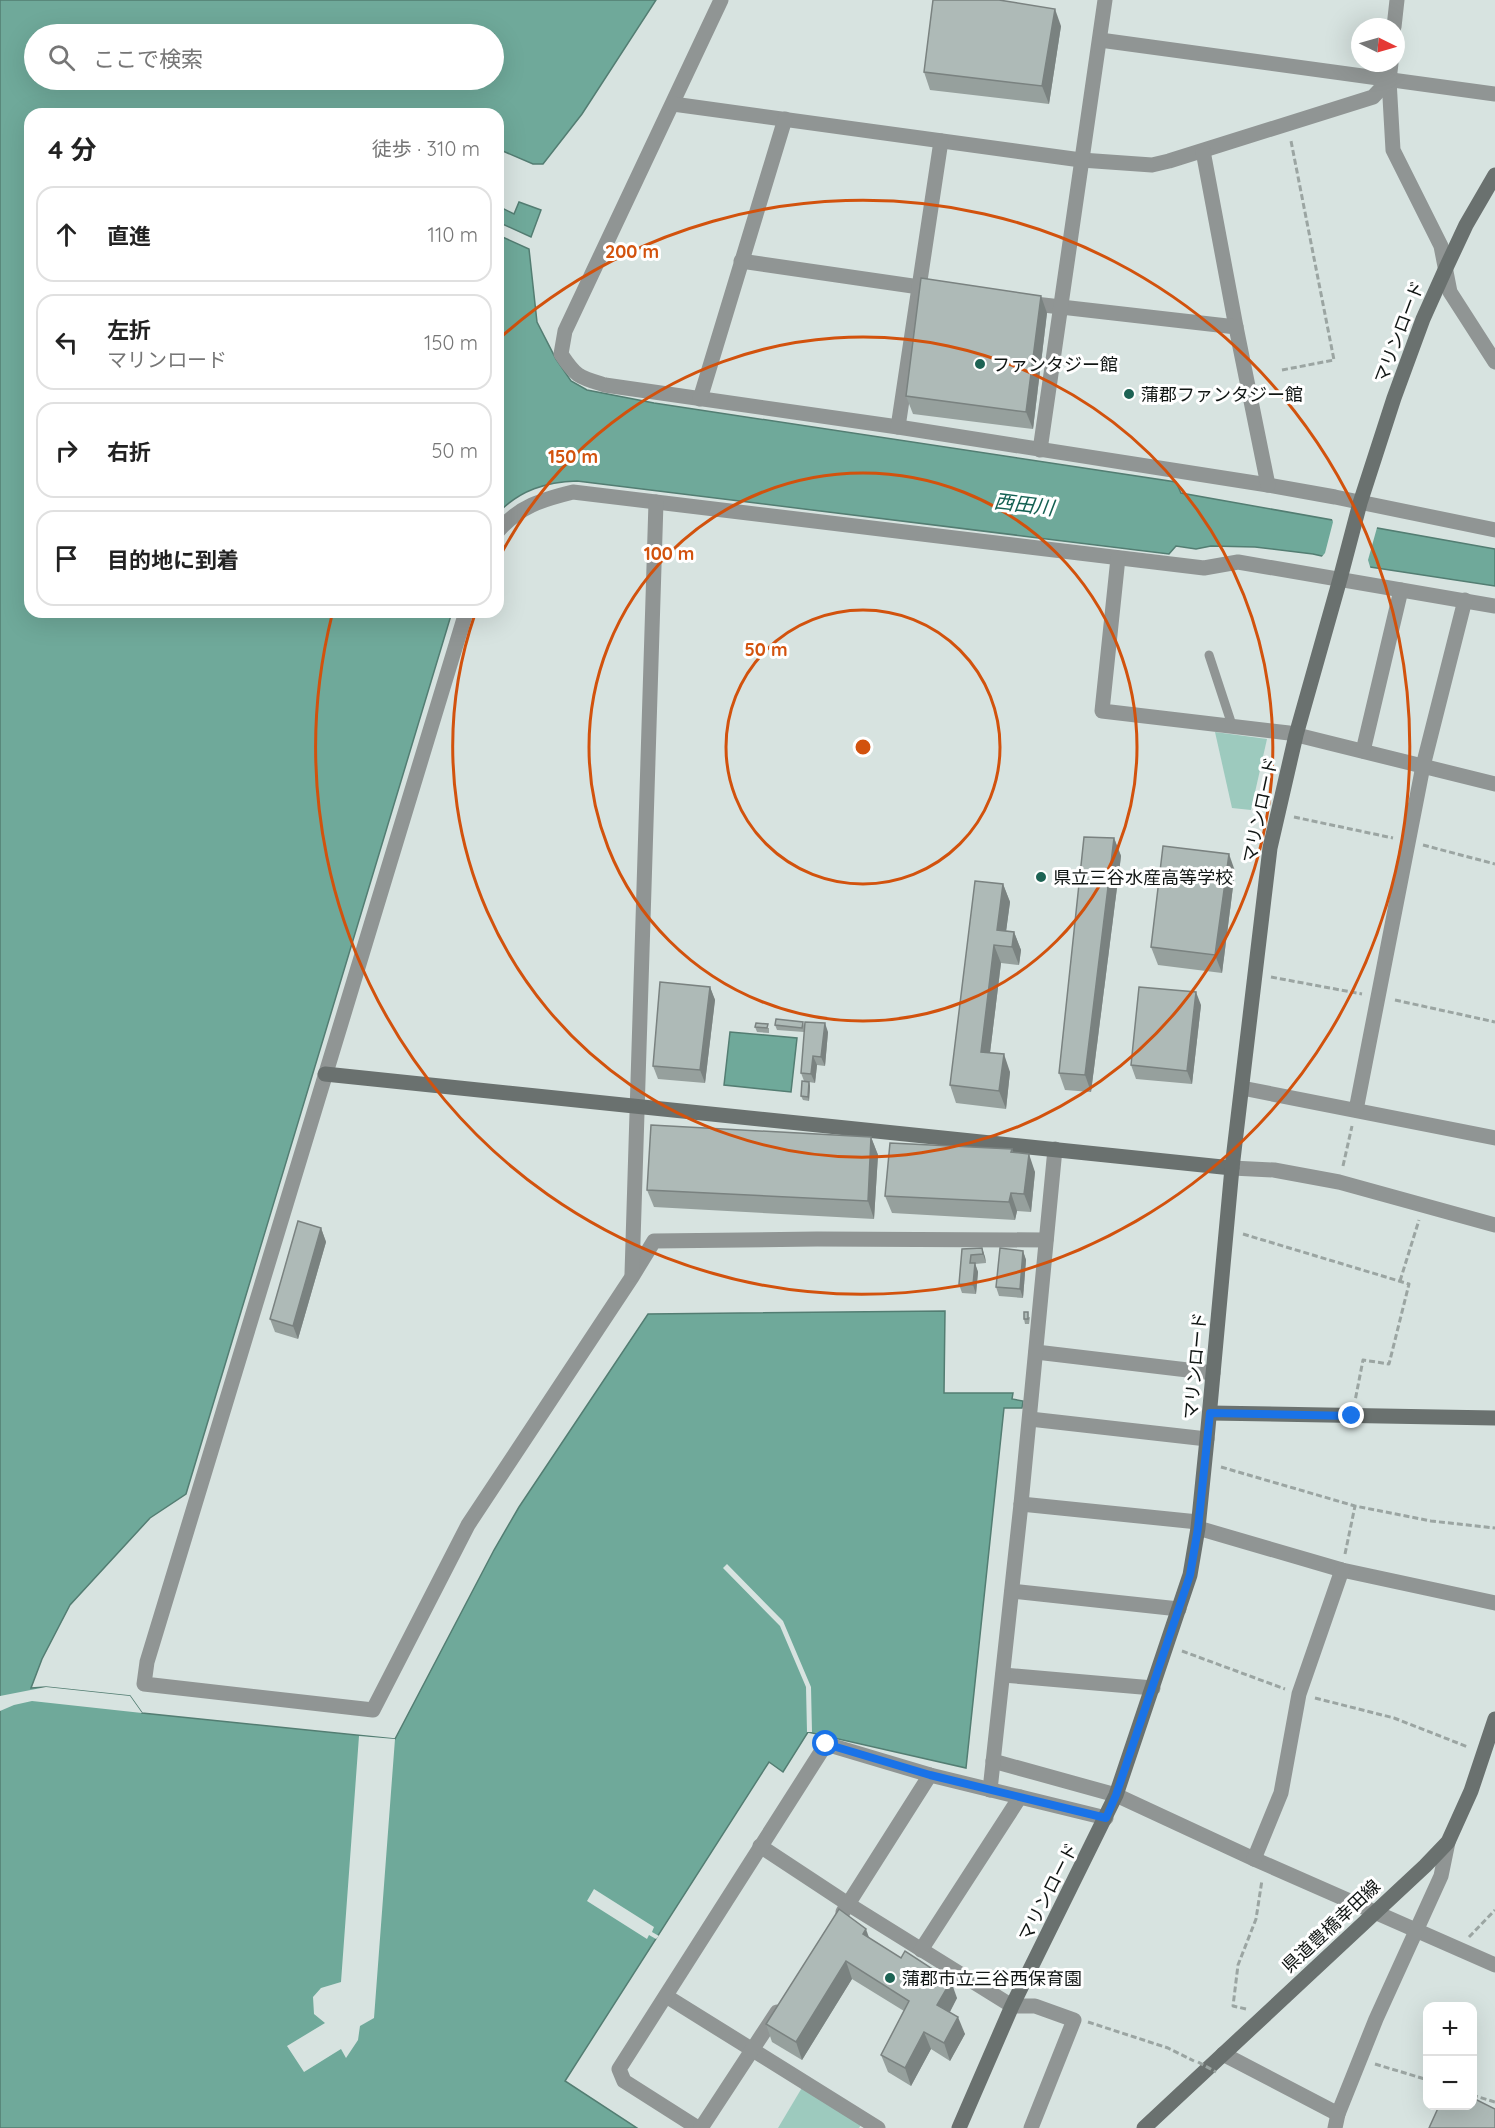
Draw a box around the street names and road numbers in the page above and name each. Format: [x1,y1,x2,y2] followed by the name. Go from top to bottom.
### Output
[1369,277,1429,387] street label: マリンロード
[1238,755,1282,865] street label: マリンロード
[1179,1311,1211,1421] street label: マリンロード
[1013,1839,1083,1945] street label: マリンロード
[1277,1875,1385,1977] street label: 県道豊橋幸田線

